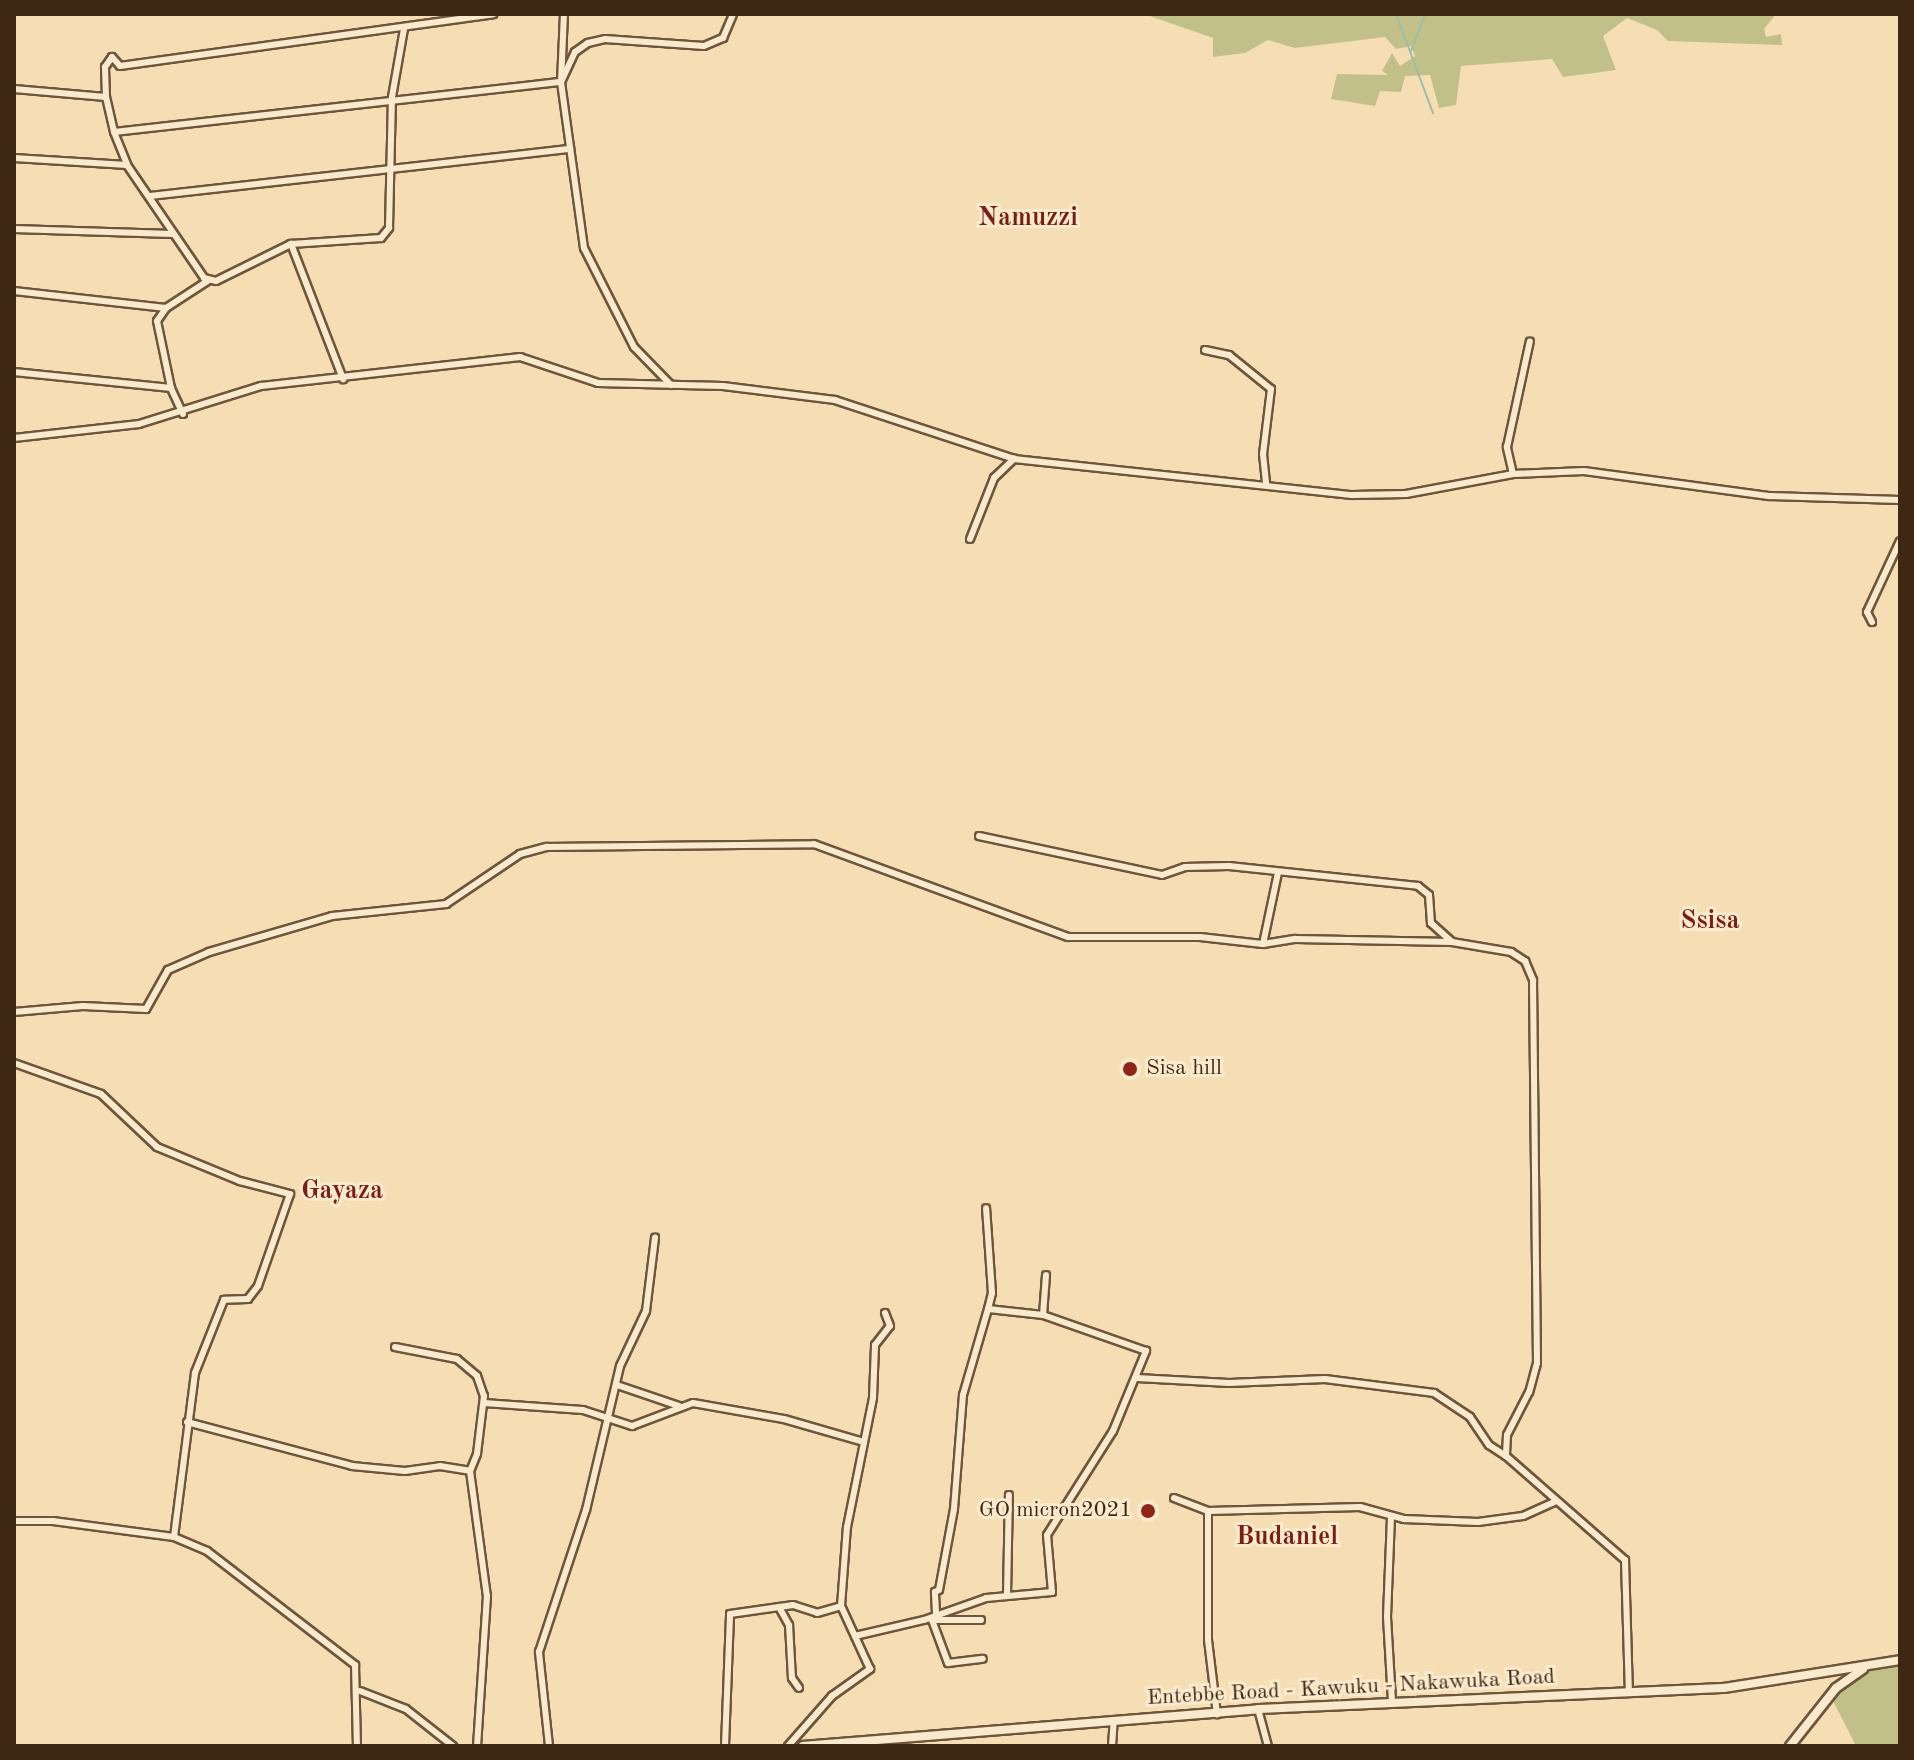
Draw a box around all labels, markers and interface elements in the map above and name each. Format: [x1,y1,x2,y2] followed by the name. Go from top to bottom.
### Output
[978,203,1078,235] district label: Namuzzi
[1680,906,1740,938] district label: Ssisa
[1146,1056,1222,1082] place label: Sisa hill
[1121,1060,1139,1078] marker: Sisa hill
[301,1176,383,1208] district label: Gayaza
[979,1498,1132,1524] place label: GO micron2021
[1139,1502,1157,1520] marker: GO micron2021
[1236,1522,1338,1554] district label: Budaniel
[1146,1664,1556,1712] street label: Entebbe Road - Kawuku - Nakawuka Road

